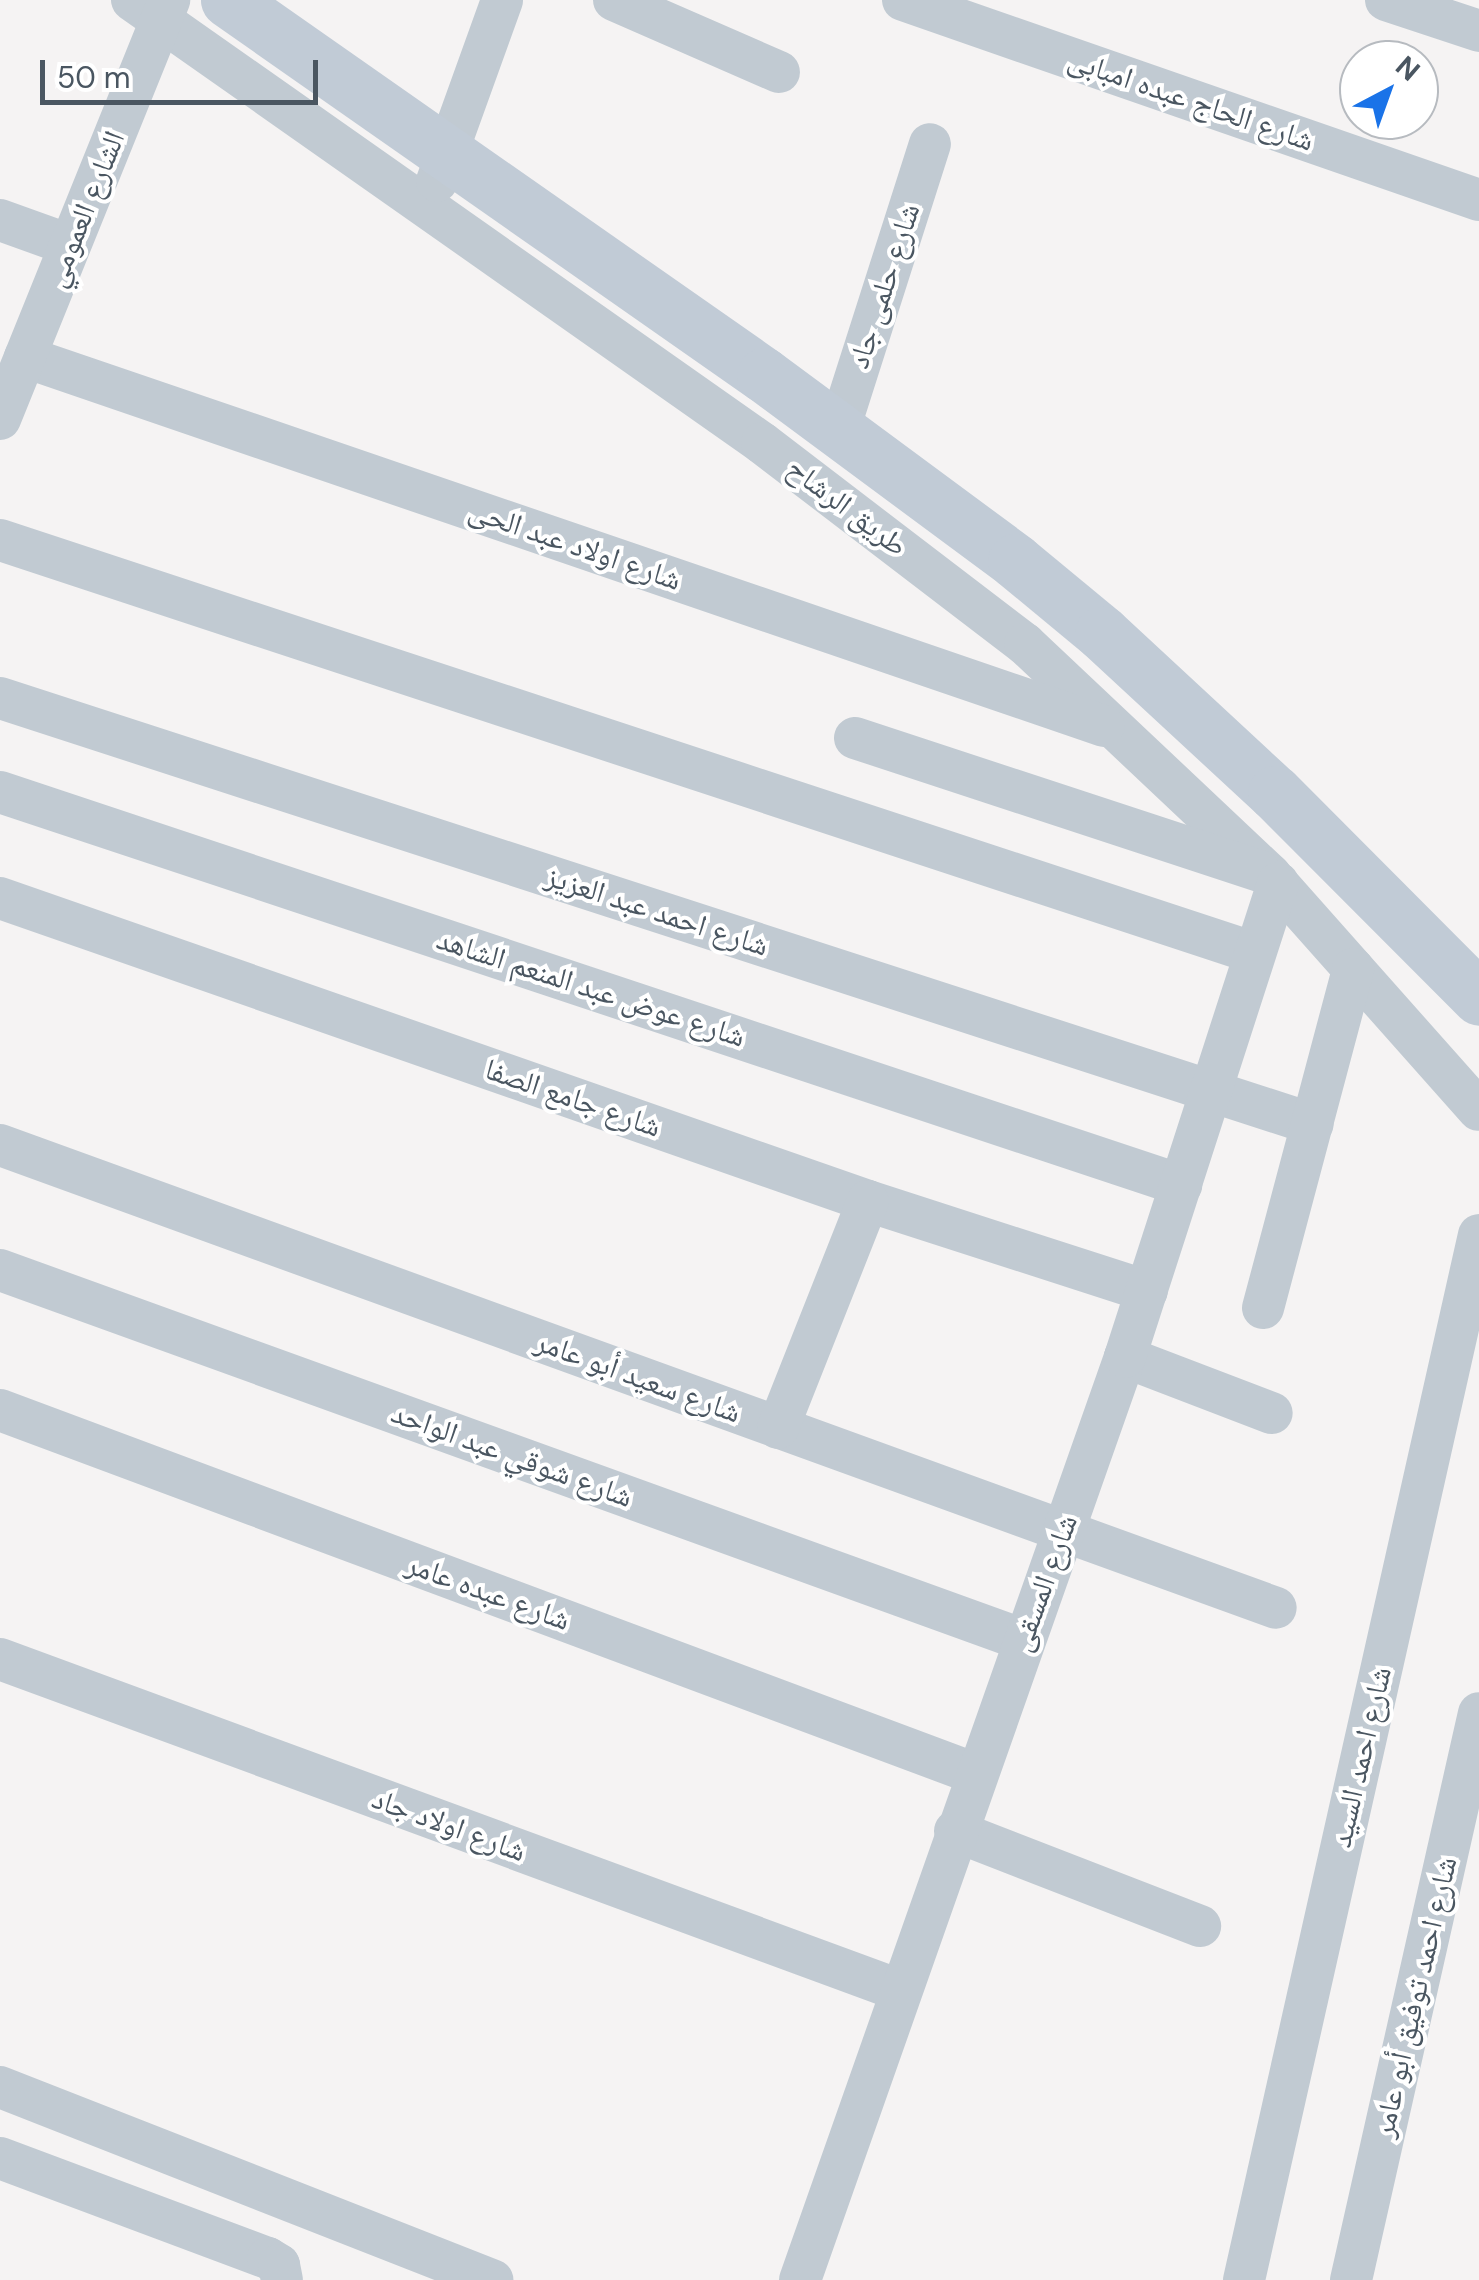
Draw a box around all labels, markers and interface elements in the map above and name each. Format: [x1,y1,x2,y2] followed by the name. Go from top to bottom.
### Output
[45,40,322,102] scale bar
[1339,40,1439,140] north arrow
[1063,41,1319,159] street label: شارع الحاج عبده امبابى
[1388,48,1428,89] text: N
[57,58,131,97] text: 50 m
[37,126,133,292] street label: الشارع العمومي
[840,199,928,373] street label: شارع حلمى جاد
[780,450,914,564] street label: طريق الرشاح
[464,492,686,598] street label: شارع اولاد عبد الحى
[541,858,773,964] street label: شارع احمد عبد العزيز
[432,921,750,1055] street label: شارع عوض عبد المنعم الشاهد
[480,1051,666,1145] street label: شارع جامع الصفا
[530,1323,746,1431] street label: شارع سعيد أبو عامر
[386,1395,638,1515] street label: شارع شوقي عبد الواحد
[1003,1510,1085,1656] street label: شارع المسقى
[401,1546,575,1638] street label: شارع عبده عامر
[1323,1663,1399,1851] street label: شارع احمد السيد
[367,1781,531,1869] street label: شارع اولاد جاد
[1365,1853,1465,2141] street label: شارع احمد توفيق أبو عامر

